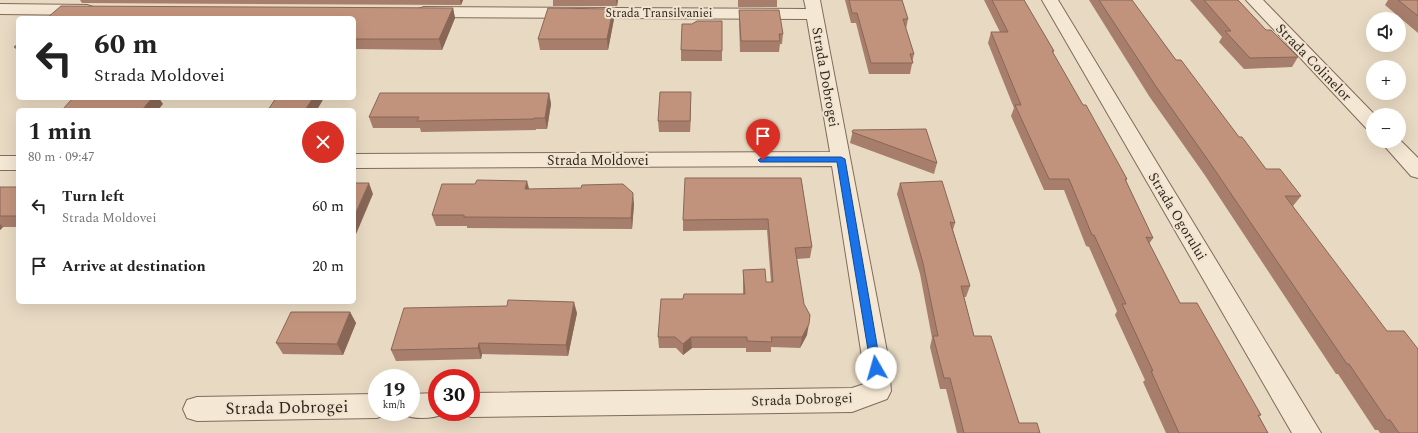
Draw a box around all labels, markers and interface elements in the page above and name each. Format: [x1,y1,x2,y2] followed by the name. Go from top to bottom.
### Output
[606,4,713,23] street label: Strada Transilvaniei
[1366,12,1406,148] map controls
[1366,12,1406,52] button: sound
[1271,18,1357,107] street label: Strada Colinelor
[94,23,158,66] text: 60 m
[806,25,845,129] street label: Strada Dobrogei
[28,32,80,84] icon: left
[1366,60,1406,100] button: +
[94,62,225,89] text: Strada Moldovei
[1366,108,1406,148] button: −
[28,114,92,150] text: 1 min
[746,119,780,160] pin
[302,121,344,163] button: close
[752,125,774,147] icon: arrive
[28,147,94,167] text: 80 m · 09:47
[547,150,649,171] street label: Strada Moldovei
[1143,168,1212,264] street label: Strada Ogorului
[62,185,124,208] text: Turn left
[28,195,50,217] icon: left
[312,195,344,218] text: 60 m
[62,208,156,228] text: Strada Moldovei
[28,255,50,277] icon: arrive
[62,255,206,278] text: Arrive at destination
[312,255,344,278] text: 20 m
[855,347,897,389] position arrow
[428,369,480,421] speed limit sign: 30
[383,375,405,405] text: 19
[751,387,853,412] street label: Strada Dobrogei
[225,394,349,422] street label: Strada Dobrogei
[383,397,405,413] text: km/h

